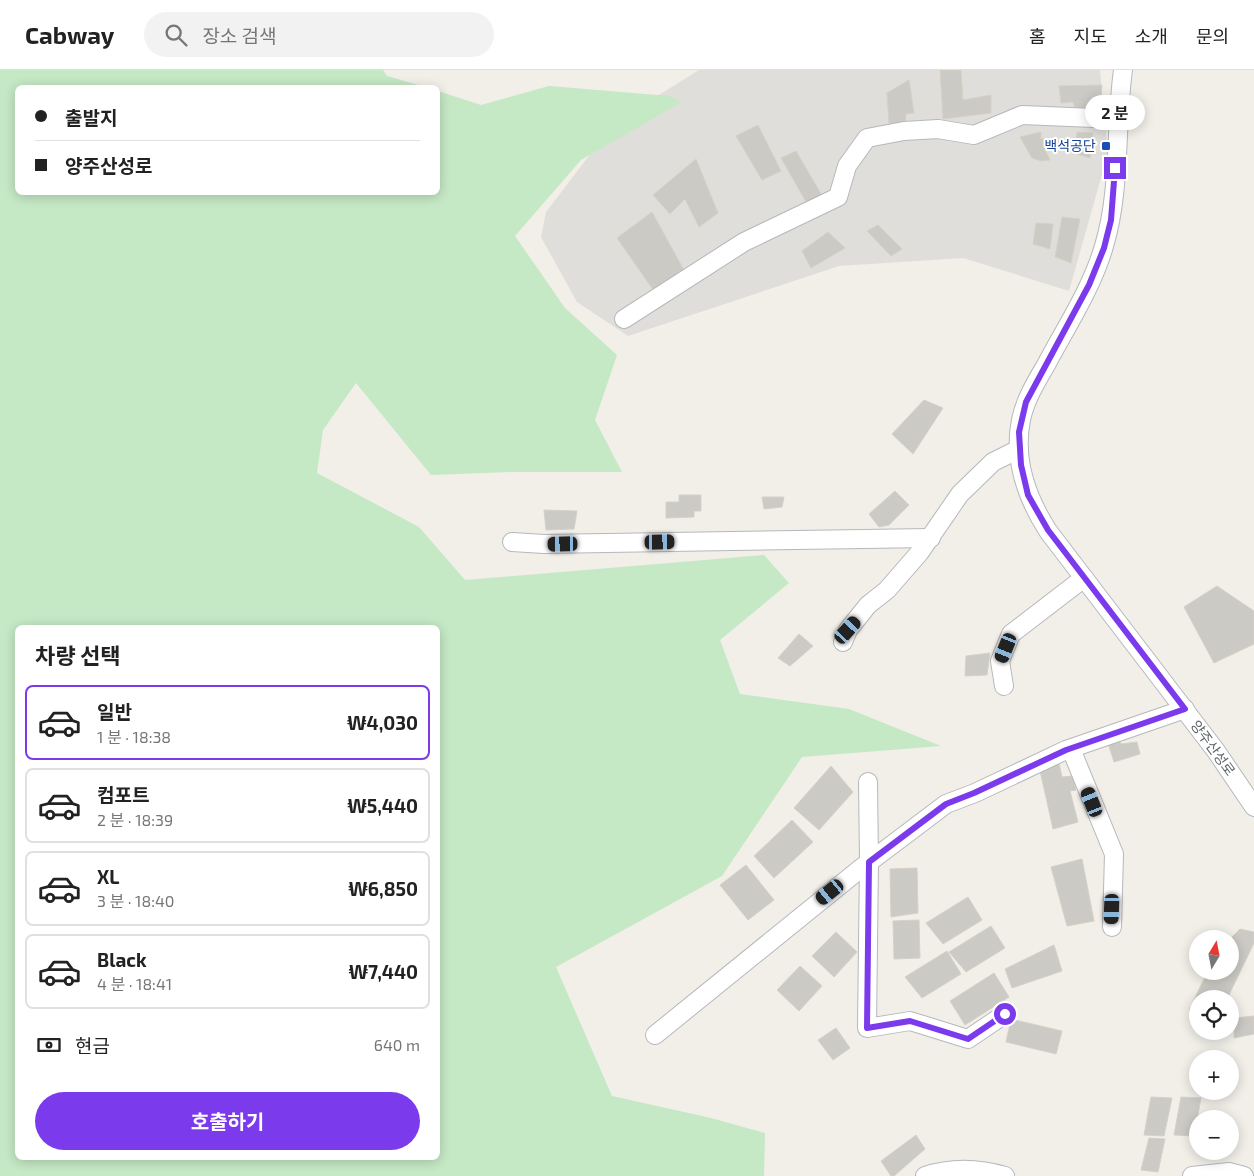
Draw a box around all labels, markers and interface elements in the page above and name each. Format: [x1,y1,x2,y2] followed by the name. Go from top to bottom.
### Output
[144,12,494,57] search box
[25,20,114,49] text: Cabway
[162,21,190,49] icon: search
[202,24,277,47] text: 장소 검색
[1029,25,1046,47] text: 홈
[1074,25,1107,47] text: 지도
[1135,25,1168,47] text: 소개
[1196,25,1229,47] text: 문의
[1085,96,1145,131] callout: 2 분
[1101,103,1129,122] text: 2 분
[65,106,117,129] text: 출발지
[1044,137,1096,154] place label: 백석공단
[1100,140,1112,152] marker: 백석공단
[65,154,152,177] text: 양주산성로
[1104,157,1126,179] route end
[644,534,675,550] car
[547,536,578,552] car
[832,614,863,646] car
[993,631,1018,665] car
[35,642,121,668] text: 차량 선택
[37,700,82,745] icon: car
[97,700,132,723] text: 일반
[347,711,418,734] text: ₩4,030
[1188,717,1239,779] street label: 양주산성로
[97,727,171,746] text: 1 분 · 18:38
[37,783,82,828] icon: car
[97,783,149,806] text: 컴포트
[1079,785,1104,819] car
[347,794,418,817] text: ₩5,440
[97,810,173,829] text: 2 분 · 18:39
[97,865,119,888] text: XL
[37,866,82,911] icon: car
[348,877,418,900] text: ₩6,850
[813,877,846,907] car
[97,891,174,910] text: 3 분 · 18:40
[1103,894,1120,924] car
[1189,930,1239,980] north arrow
[1189,930,1239,1160] map controls
[97,948,147,971] text: Black
[37,949,82,994] icon: car
[348,960,418,983] text: ₩7,440
[97,974,172,993] text: 4 분 · 18:41
[1189,990,1239,1040] button: locate
[994,1003,1016,1025] route start
[35,1031,63,1059] icon: cash
[75,1034,110,1057] text: 현금
[374,1035,420,1054] text: 640 m
[1189,1050,1239,1100] button: +
[35,1092,420,1150] button: 호출하기
[1189,1110,1239,1160] button: −

